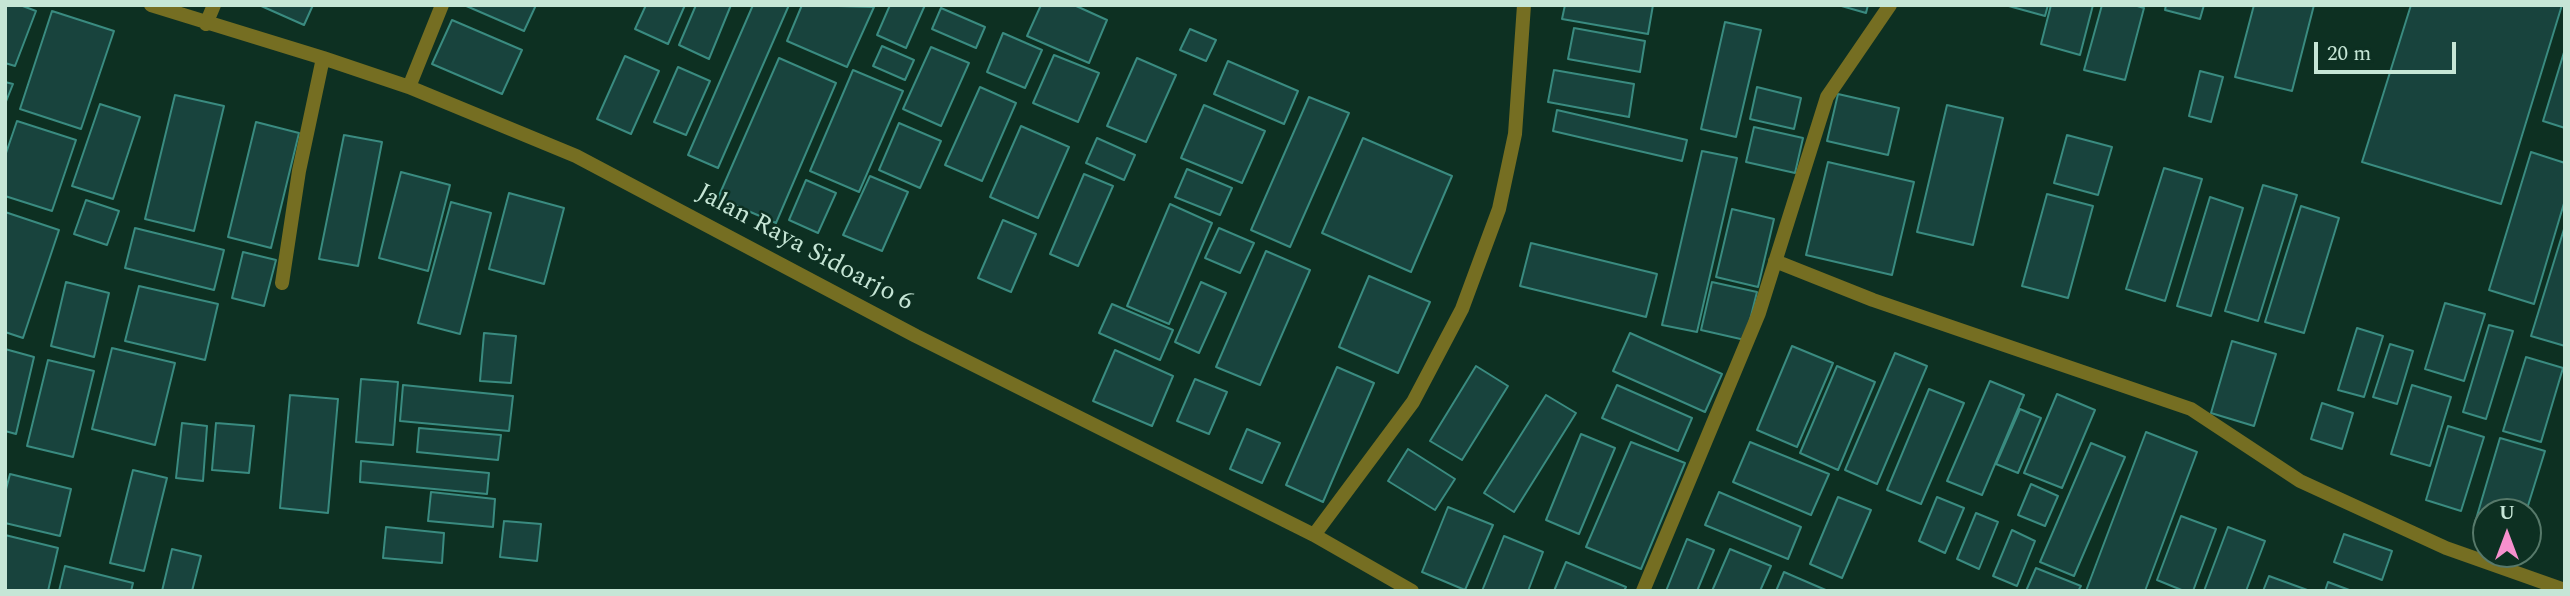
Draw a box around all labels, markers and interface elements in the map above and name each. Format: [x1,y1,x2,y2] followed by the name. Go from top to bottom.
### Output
[2318,28,2460,72] scale bar
[2327,38,2371,70] text: 20 m
[690,179,918,319] street label: Jalan Raya Sidoarjo 6
[2472,498,2542,568] north arrow
[2499,499,2515,528] text: U

